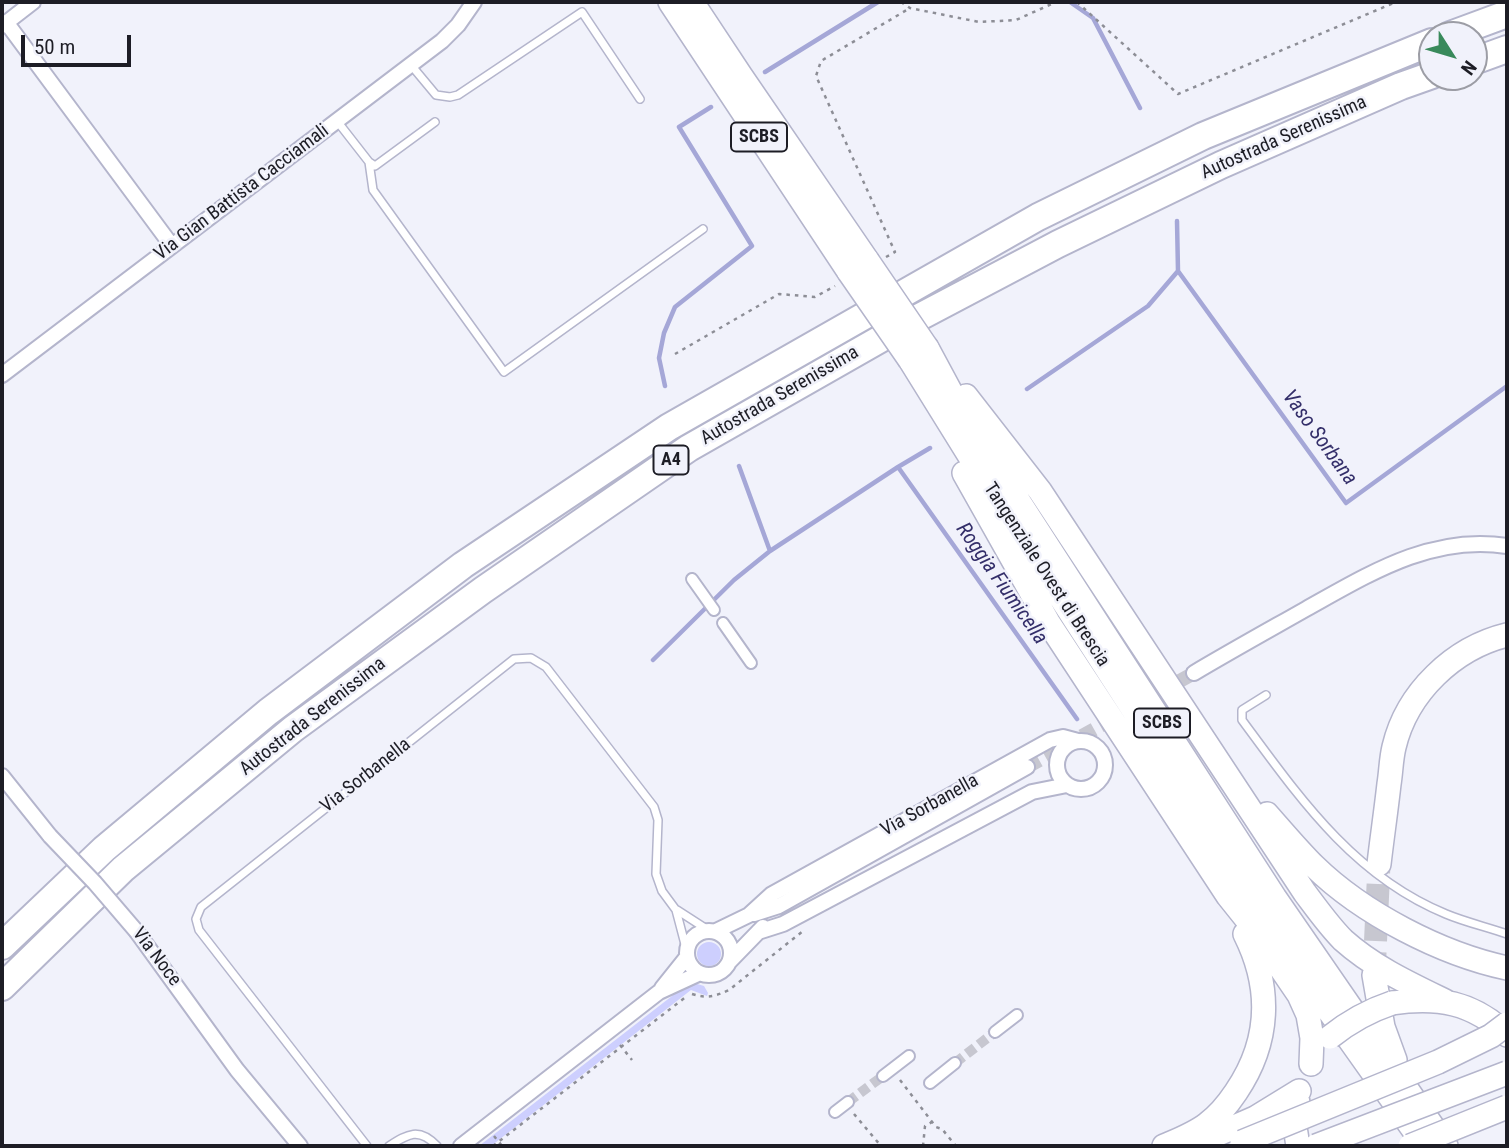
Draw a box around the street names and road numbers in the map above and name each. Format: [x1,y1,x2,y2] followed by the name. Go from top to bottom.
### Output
[1198,91,1370,185] street label: Autostrada Serenissima
[150,120,334,266] street label: Via Gian Battista Cacciamali
[731,122,787,152] road number: SCBS
[697,341,863,451] street label: Autostrada Serenissima
[654,446,688,474] road number: A4
[978,479,1114,671] street label: Tangenziale Ovest di Brescia
[236,653,390,781] street label: Autostrada Serenissima
[1134,708,1190,738] road number: SCBS
[316,734,416,818] street label: Via Sorbanella
[877,770,983,842] street label: Via Sorbanella
[127,923,185,991] street label: Via Noce

